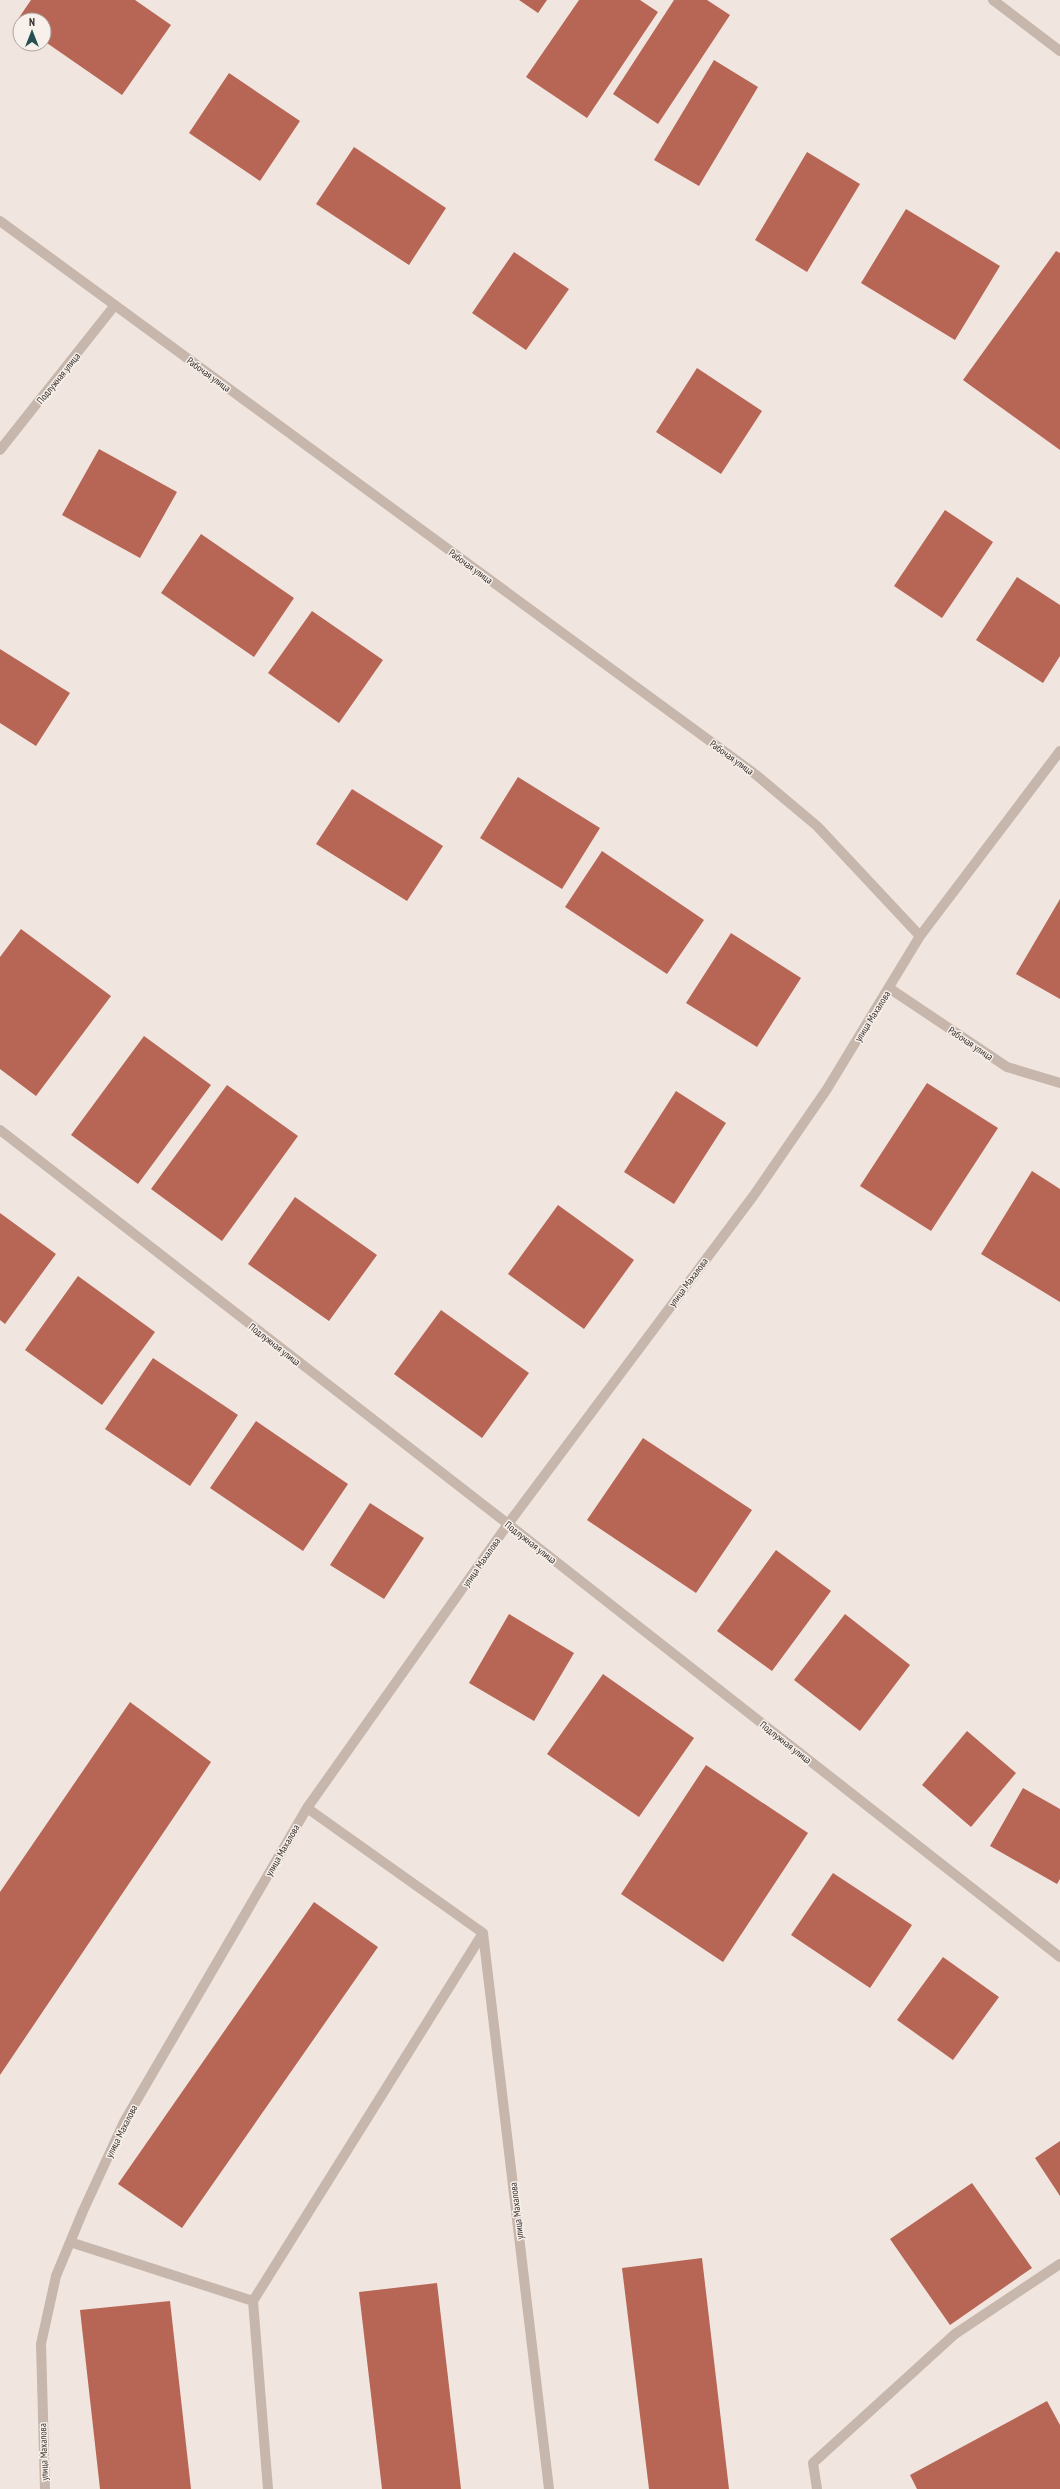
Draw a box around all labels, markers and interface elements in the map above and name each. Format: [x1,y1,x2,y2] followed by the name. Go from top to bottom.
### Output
[12,12,52,52] north arrow
[29,15,35,29] text: N
[34,350,83,407] street label: Подлужная улица
[184,354,233,395] street label: Рабочая улица
[446,546,495,587] street label: Рабочая улица
[707,737,756,778] street label: Рабочая улица
[852,988,893,1044] street label: улица Махалова
[946,1024,996,1063] street label: Рабочая улица
[666,1255,711,1309] street label: улица Махалова
[246,1320,303,1369] street label: Подлужная улица
[502,1518,559,1567] street label: Подлужная улица
[460,1535,503,1590] street label: улица Махалова
[757,1718,814,1767] street label: Подлужная улица
[262,1822,302,1878] street label: улица Махалова
[103,2103,140,2160] street label: улица Махалова
[507,2182,526,2240] street label: улица Махалова
[36,2423,51,2481] street label: улица Махалова

